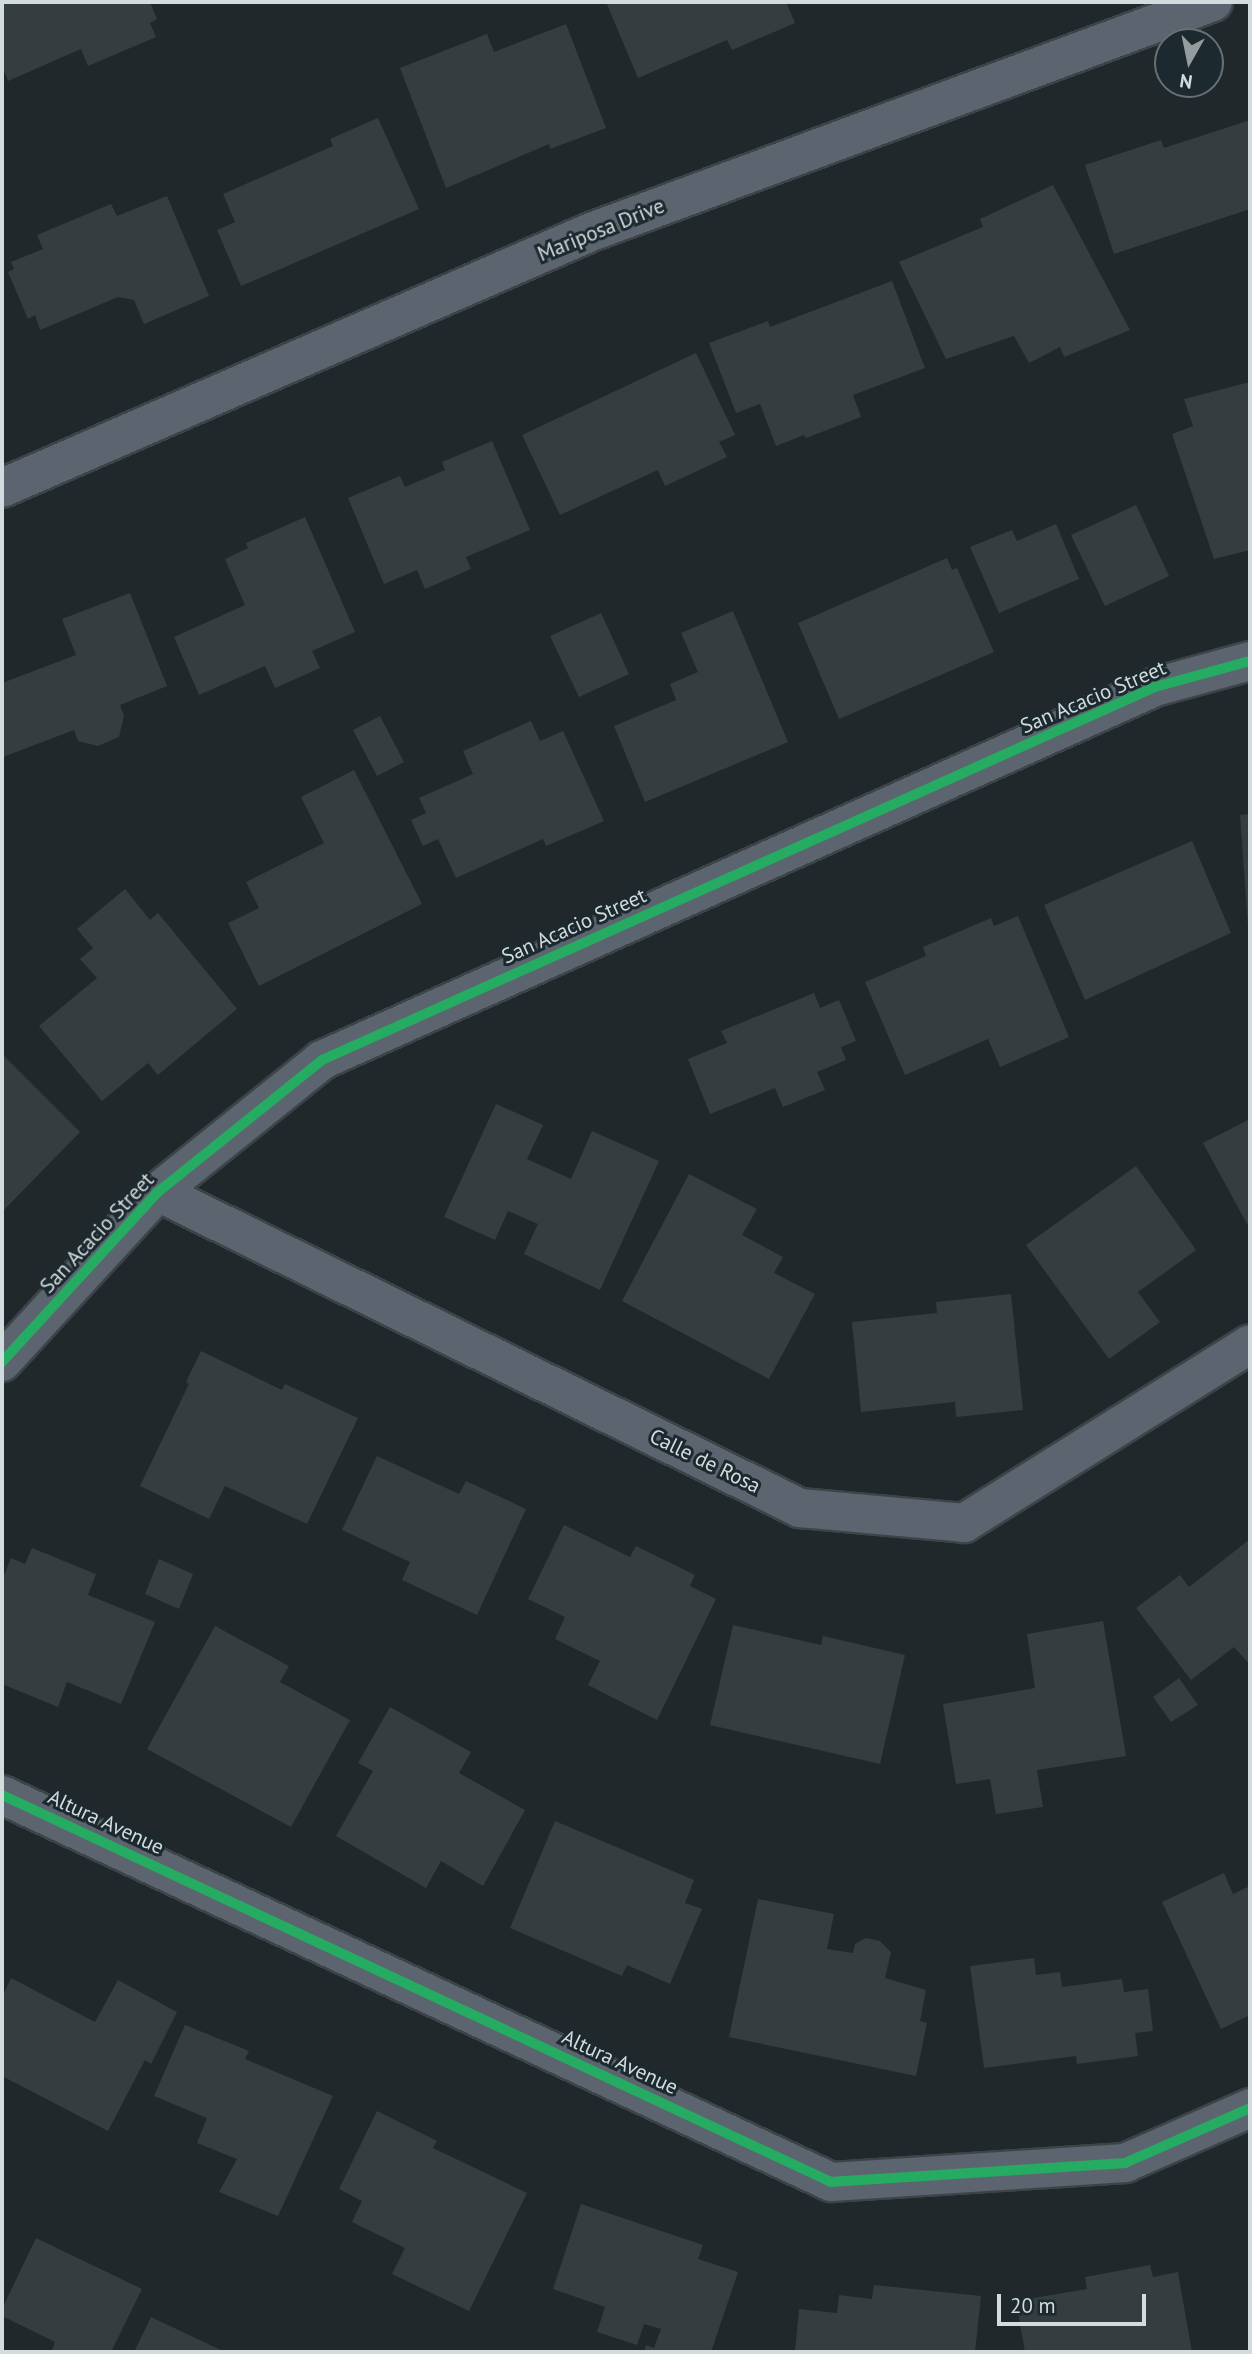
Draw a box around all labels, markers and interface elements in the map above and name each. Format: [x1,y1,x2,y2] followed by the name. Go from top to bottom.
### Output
[1154,28,1224,98] north arrow
[1178,69,1194,95] text: N
[534,193,668,267] street label: Mariposa Drive
[1016,655,1170,739] street label: San Acacio Street
[498,883,650,969] street label: San Acacio Street
[35,1167,159,1299] street label: San Acacio Street
[645,1423,765,1499] street label: Calle de Rosa
[44,1784,168,1860] street label: Altura Avenue
[558,2024,682,2100] street label: Altura Avenue
[1000,2280,1149,2324] scale bar
[1010,2292,1056,2319] text: 20 m

